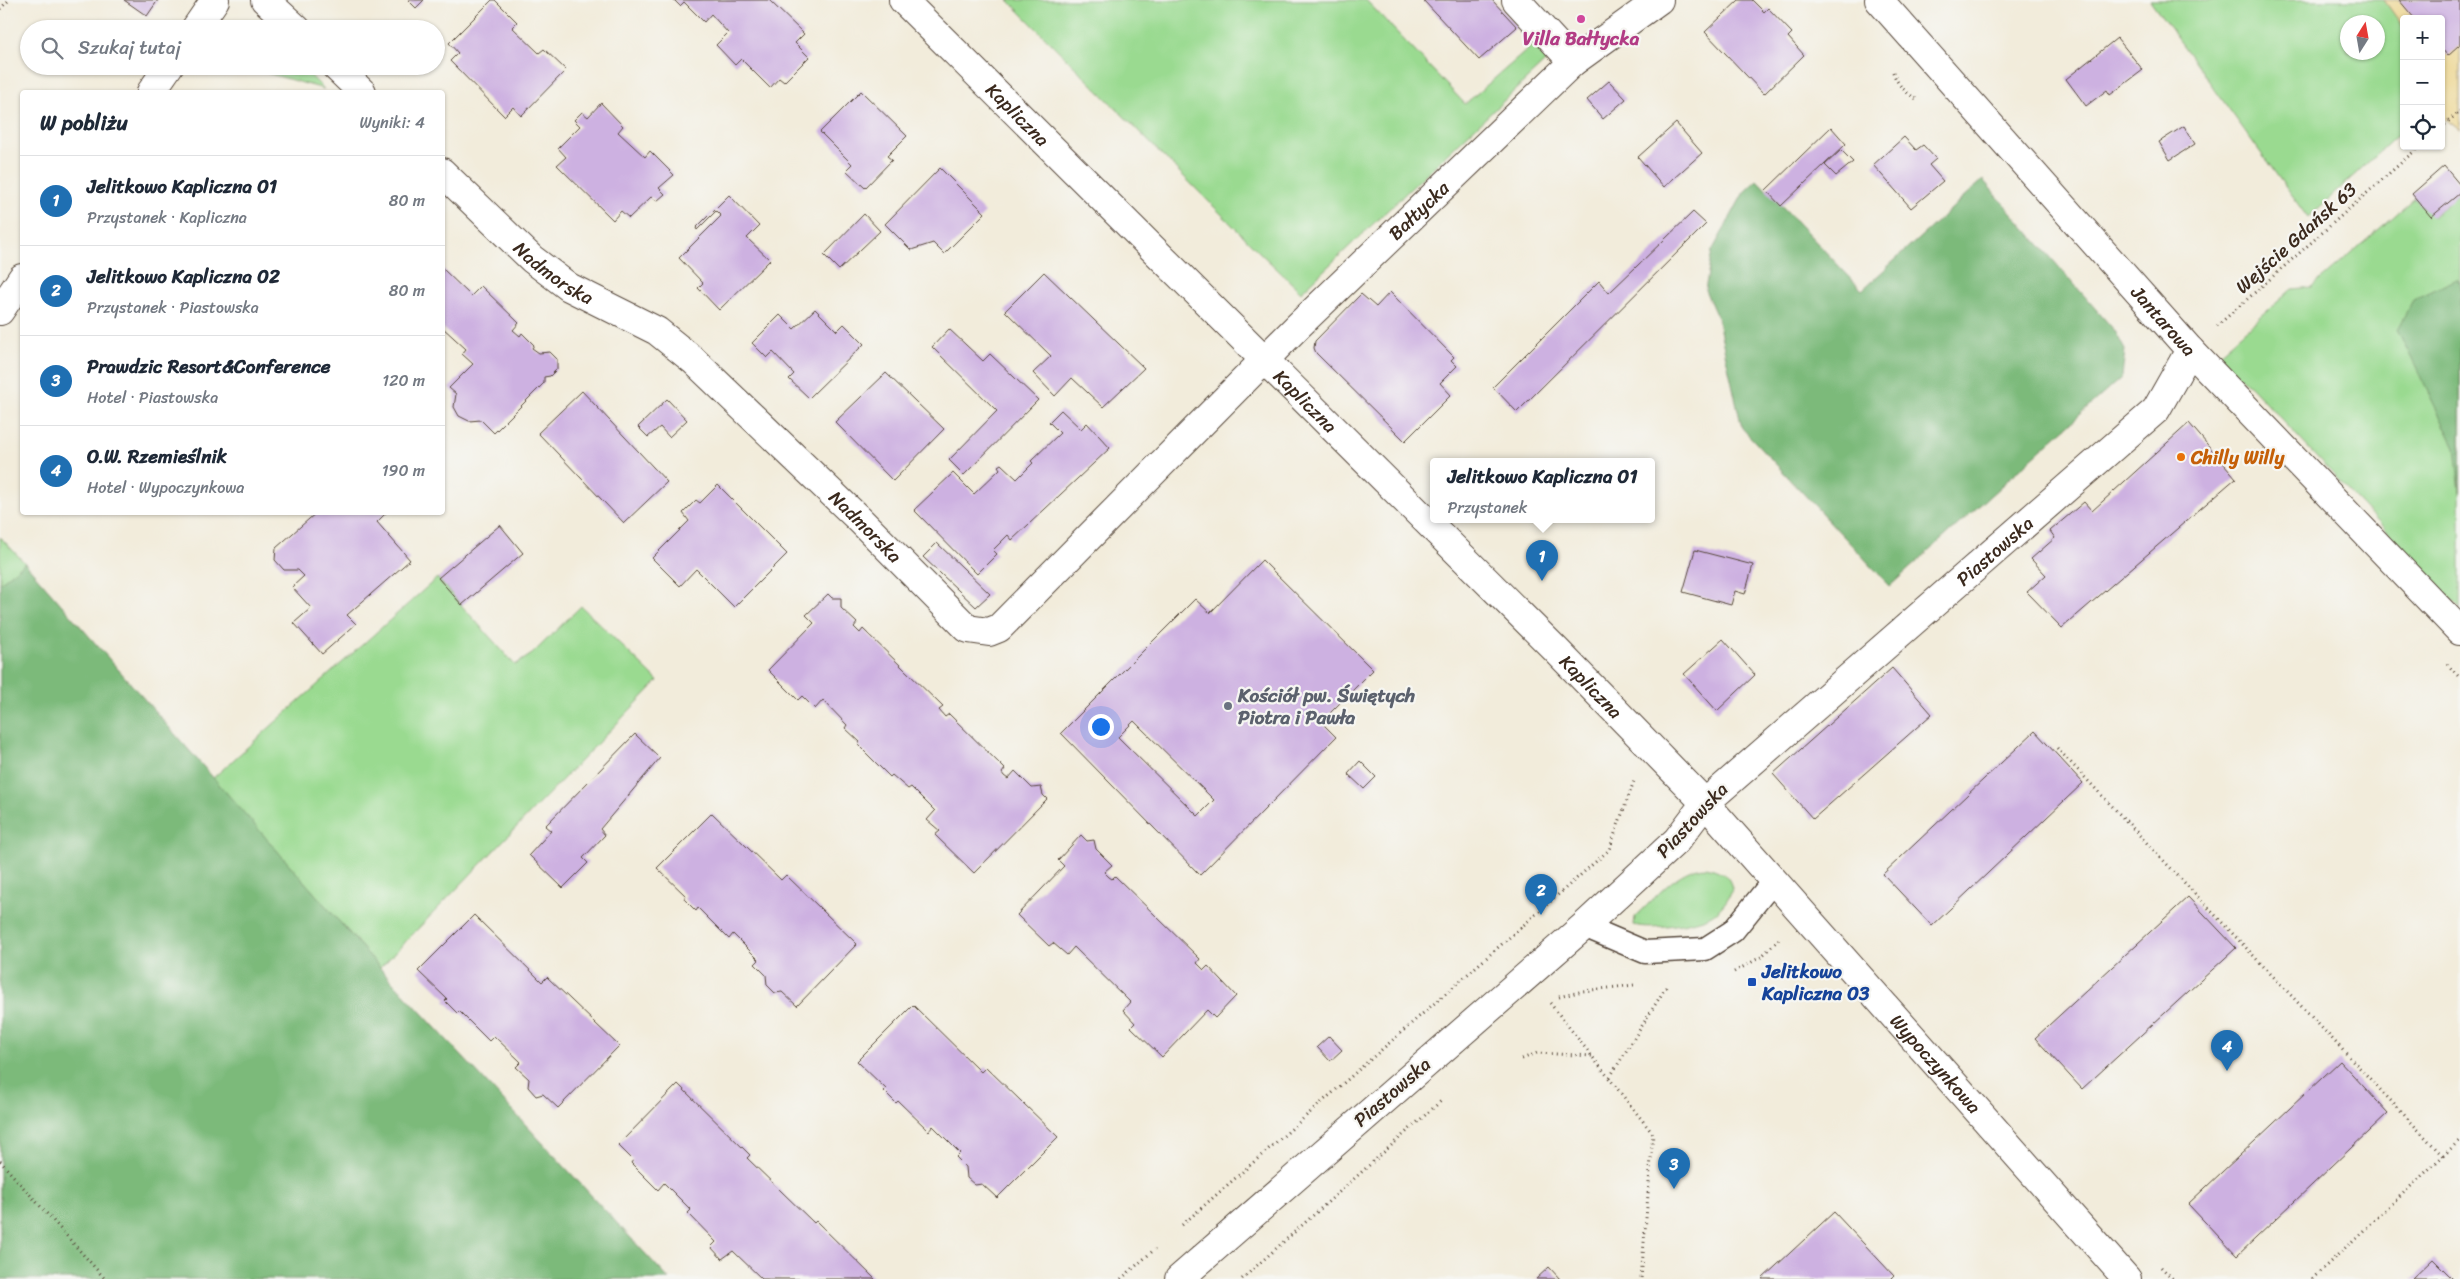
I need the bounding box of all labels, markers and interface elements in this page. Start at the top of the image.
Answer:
marker: Villa Bałtycka [1575,13,1587,25]
north arrow [2340,15,2385,60]
map controls [2400,15,2445,150]
button: + [2400,15,2445,60]
search box [20,20,445,75]
place label: Villa Bałtycka [1523,22,1640,55]
text: Szukaj tutaj [78,31,181,64]
icon: search [38,34,66,62]
button: − [2400,60,2445,105]
street label: Kapliczna [978,74,1058,155]
text: W pobliżu [40,104,128,142]
button: locate [2400,105,2445,150]
text: Wyniki: 4 [359,108,425,137]
text: Jelitkowo Kapliczna 01 [87,170,277,203]
street label: Bałtycka [1380,172,1457,248]
street label: Wejście Gdańsk 63 [2227,174,2365,302]
text: 1 [53,186,59,215]
text: 80 m [389,186,425,215]
text: Przystanek · Kapliczna [87,203,247,232]
street label: Nadmorska [506,233,600,314]
text: Jelitkowo Kapliczna 02 [87,260,280,293]
text: 2 [51,276,61,305]
text: 80 m [389,276,425,305]
street label: Jantarowa [2122,277,2205,364]
text: Przystanek · Piastowska [87,293,259,322]
text: Prawdzic Resort&Conference [87,350,331,383]
street label: Kapliczna [1266,361,1346,441]
text: 3 [52,366,60,395]
text: 120 m [382,366,425,395]
text: Hotel · Piastowska [87,383,218,412]
text: O.W. Rzemieślnik [87,440,227,473]
place label: Chilly Willy [2190,441,2285,474]
marker: Chilly Willy [2175,451,2187,463]
text: 4 [51,456,61,485]
text: 190 m [382,456,425,485]
popup [1430,458,1655,523]
text: Jelitkowo Kapliczna 01 [1447,460,1638,493]
text: Hotel · Wypoczynkowa [87,473,244,502]
street label: Nadmorska [821,482,911,571]
text: Przystanek [1447,493,1527,522]
street label: Piastowska [1948,507,2041,594]
pin: 1 [1526,540,1558,581]
street label: Kapliczna [1552,646,1631,727]
place label: Kościół pw. Świętych Piotra i Pawła [1237,679,1415,734]
marker: Kościół pw. Świętych Piotra i Pawła [1222,700,1234,712]
your location [1088,714,1114,740]
street label: Piastowska [1648,774,1737,866]
pin: 2 [1525,874,1557,915]
place label: Jelitkowo Kapliczna 03 [1761,955,1870,1010]
marker: Jelitkowo Kapliczna 03 [1746,976,1758,988]
street label: Wypoczynkowa [1882,1006,1990,1122]
pin: 4 [2211,1030,2243,1071]
street label: Piastowska [1346,1048,1439,1135]
pin: 3 [1658,1148,1690,1189]

